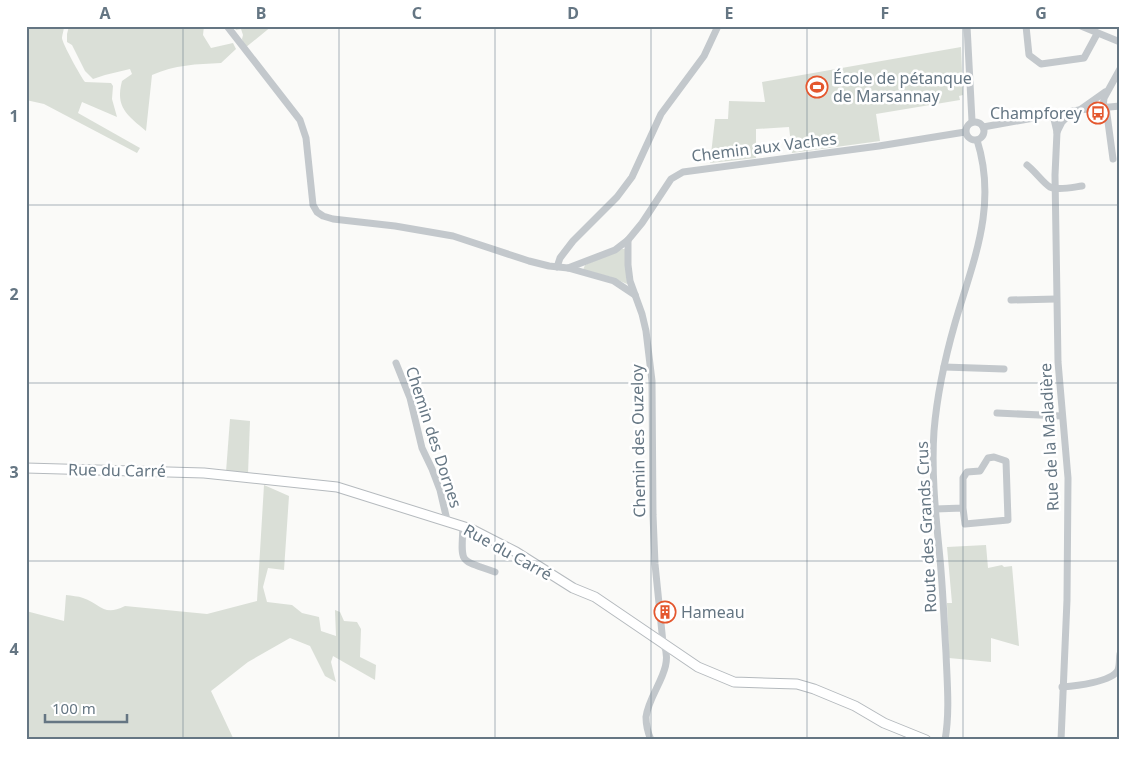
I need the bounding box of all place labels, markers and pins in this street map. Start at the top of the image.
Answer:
place label: École de pétanque de Marsannay [833,67,972,107]
sports icon: École de pétanque de Marsannay [805,75,829,99]
bus stop icon: Champforey [1086,101,1110,125]
place label: Champforey [990,102,1083,124]
building icon: Hameau [653,600,677,624]
place label: Hameau [681,601,745,623]

